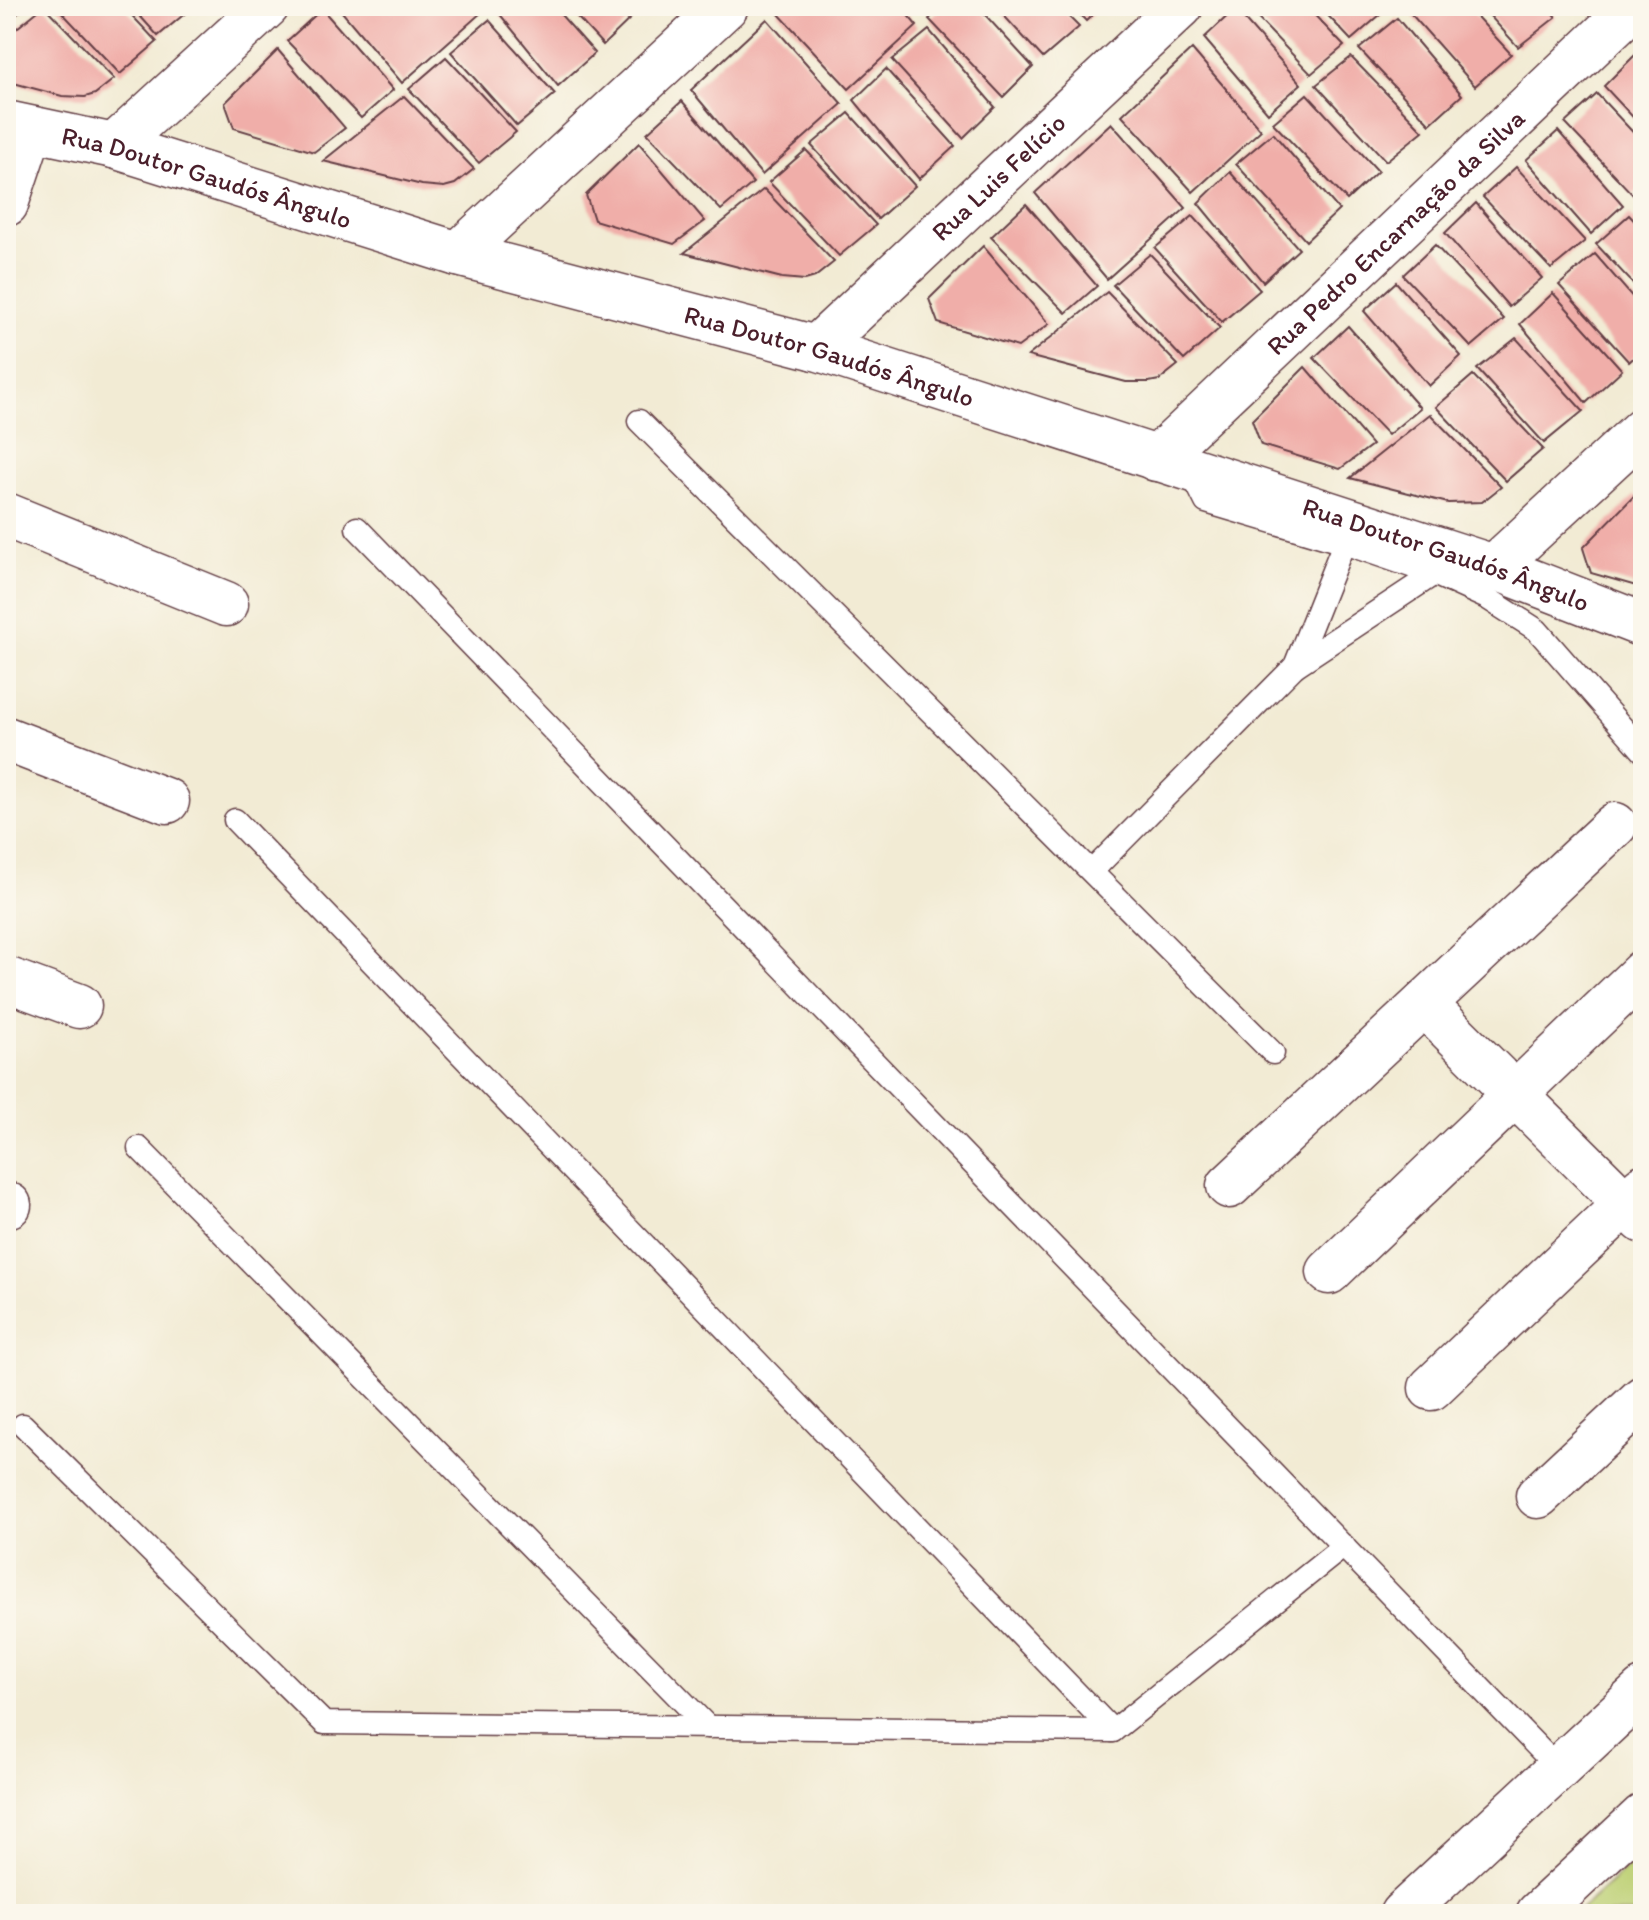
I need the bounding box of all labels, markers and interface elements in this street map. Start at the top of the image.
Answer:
street label: Rua Pedro Encarnação da Silva [1260,102,1532,362]
street label: Rua Luis Felício [925,107,1072,248]
street label: Rua Doutor Gaudós Ângulo [59,119,356,236]
street label: Rua Doutor Gaudós Ângulo [681,298,978,414]
street label: Rua Doutor Gaudós Ângulo [1299,490,1594,619]

